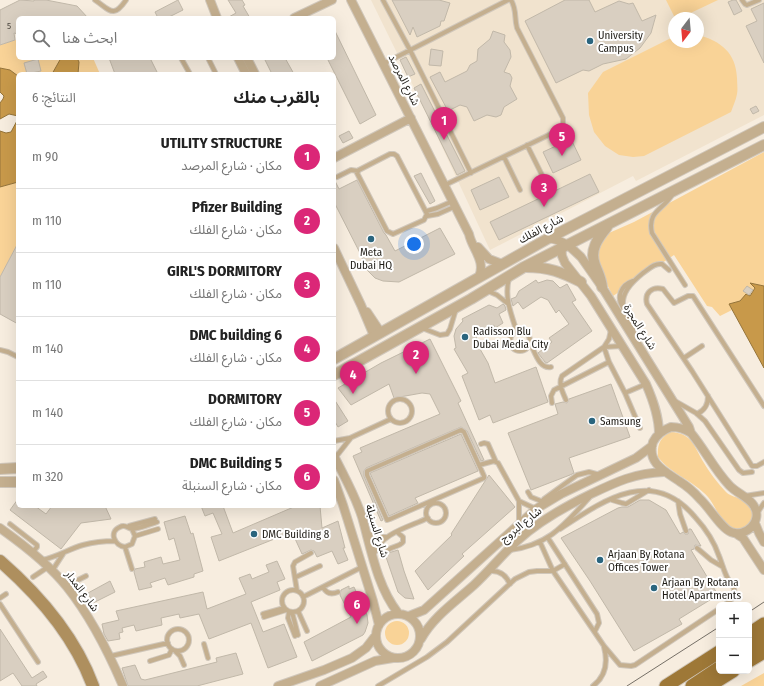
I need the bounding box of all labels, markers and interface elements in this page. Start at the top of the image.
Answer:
north arrow [668,12,704,48]
search box [16,16,336,60]
house number: 5 [7,21,11,31]
icon: search [30,27,52,49]
text: ابحث هنا [62,29,117,47]
place label: University Campus [598,29,643,55]
marker: University Campus [585,36,595,46]
street label: شارع المرصد [385,52,423,109]
text: بالقرب منك [234,87,320,108]
text: النتائج: 6 [32,90,76,105]
pin: 1 [431,107,457,140]
pin: 5 [549,123,575,156]
text: UTILITY STRUCTURE [161,134,282,152]
text: 90 m [32,149,58,164]
text: 1 [304,149,310,164]
text: مكان · شارع المرصد [181,158,282,173]
pin: 3 [531,174,557,207]
text: Pfizer Building [192,198,282,216]
street label: شارع الفلك [517,212,566,247]
text: 110 m [32,213,62,228]
text: 2 [304,213,310,228]
text: مكان · شارع الفلك [190,222,282,237]
marker: Meta Dubai HQ [366,234,376,244]
your location [404,234,424,254]
place label: Meta Dubai HQ [350,246,392,272]
text: GIRL'S DORMITORY [167,262,282,280]
text: 110 m [32,277,62,292]
text: 3 [304,277,310,292]
text: مكان · شارع الفلك [190,286,282,301]
street label: شارع المجرة [620,302,659,353]
place label: Radisson Blu Dubai Media City [473,325,548,351]
text: DMC building 6 [189,326,282,344]
marker: Radisson Blu Dubai Media City [460,332,470,342]
text: 140 m [32,341,63,356]
text: 4 [304,341,310,356]
pin: 2 [403,341,429,374]
text: مكان · شارع الفلك [190,350,282,365]
pin: 4 [340,361,366,394]
text: DORMITORY [208,390,282,408]
text: 140 m [32,405,63,420]
text: 5 [304,405,310,420]
text: مكان · شارع الفلك [190,414,282,429]
place label: Samsung [600,415,642,428]
marker: Samsung [587,416,597,426]
text: DMC Building 5 [190,454,282,472]
text: 320 m [32,469,63,484]
text: 6 [304,469,310,484]
text: مكان · شارع السنبلة [182,478,282,493]
street label: شارع السنبلة [362,503,391,560]
street label: شارع البروج [498,504,545,546]
place label: DMC Building 8 [262,528,330,541]
marker: DMC Building 8 [249,529,259,539]
place label: Arjaan By Rotana Offices Tower [608,548,685,574]
marker: Arjaan By Rotana Offices Tower [595,555,605,565]
street label: شارع المدار [61,567,102,615]
place label: Arjaan By Rotana Hotel Apartments [662,576,741,602]
marker: Arjaan By Rotana Hotel Apartments [649,583,659,593]
pin: 6 [344,591,370,624]
map controls [716,602,752,674]
button: + [716,602,752,638]
button: − [716,638,752,674]

